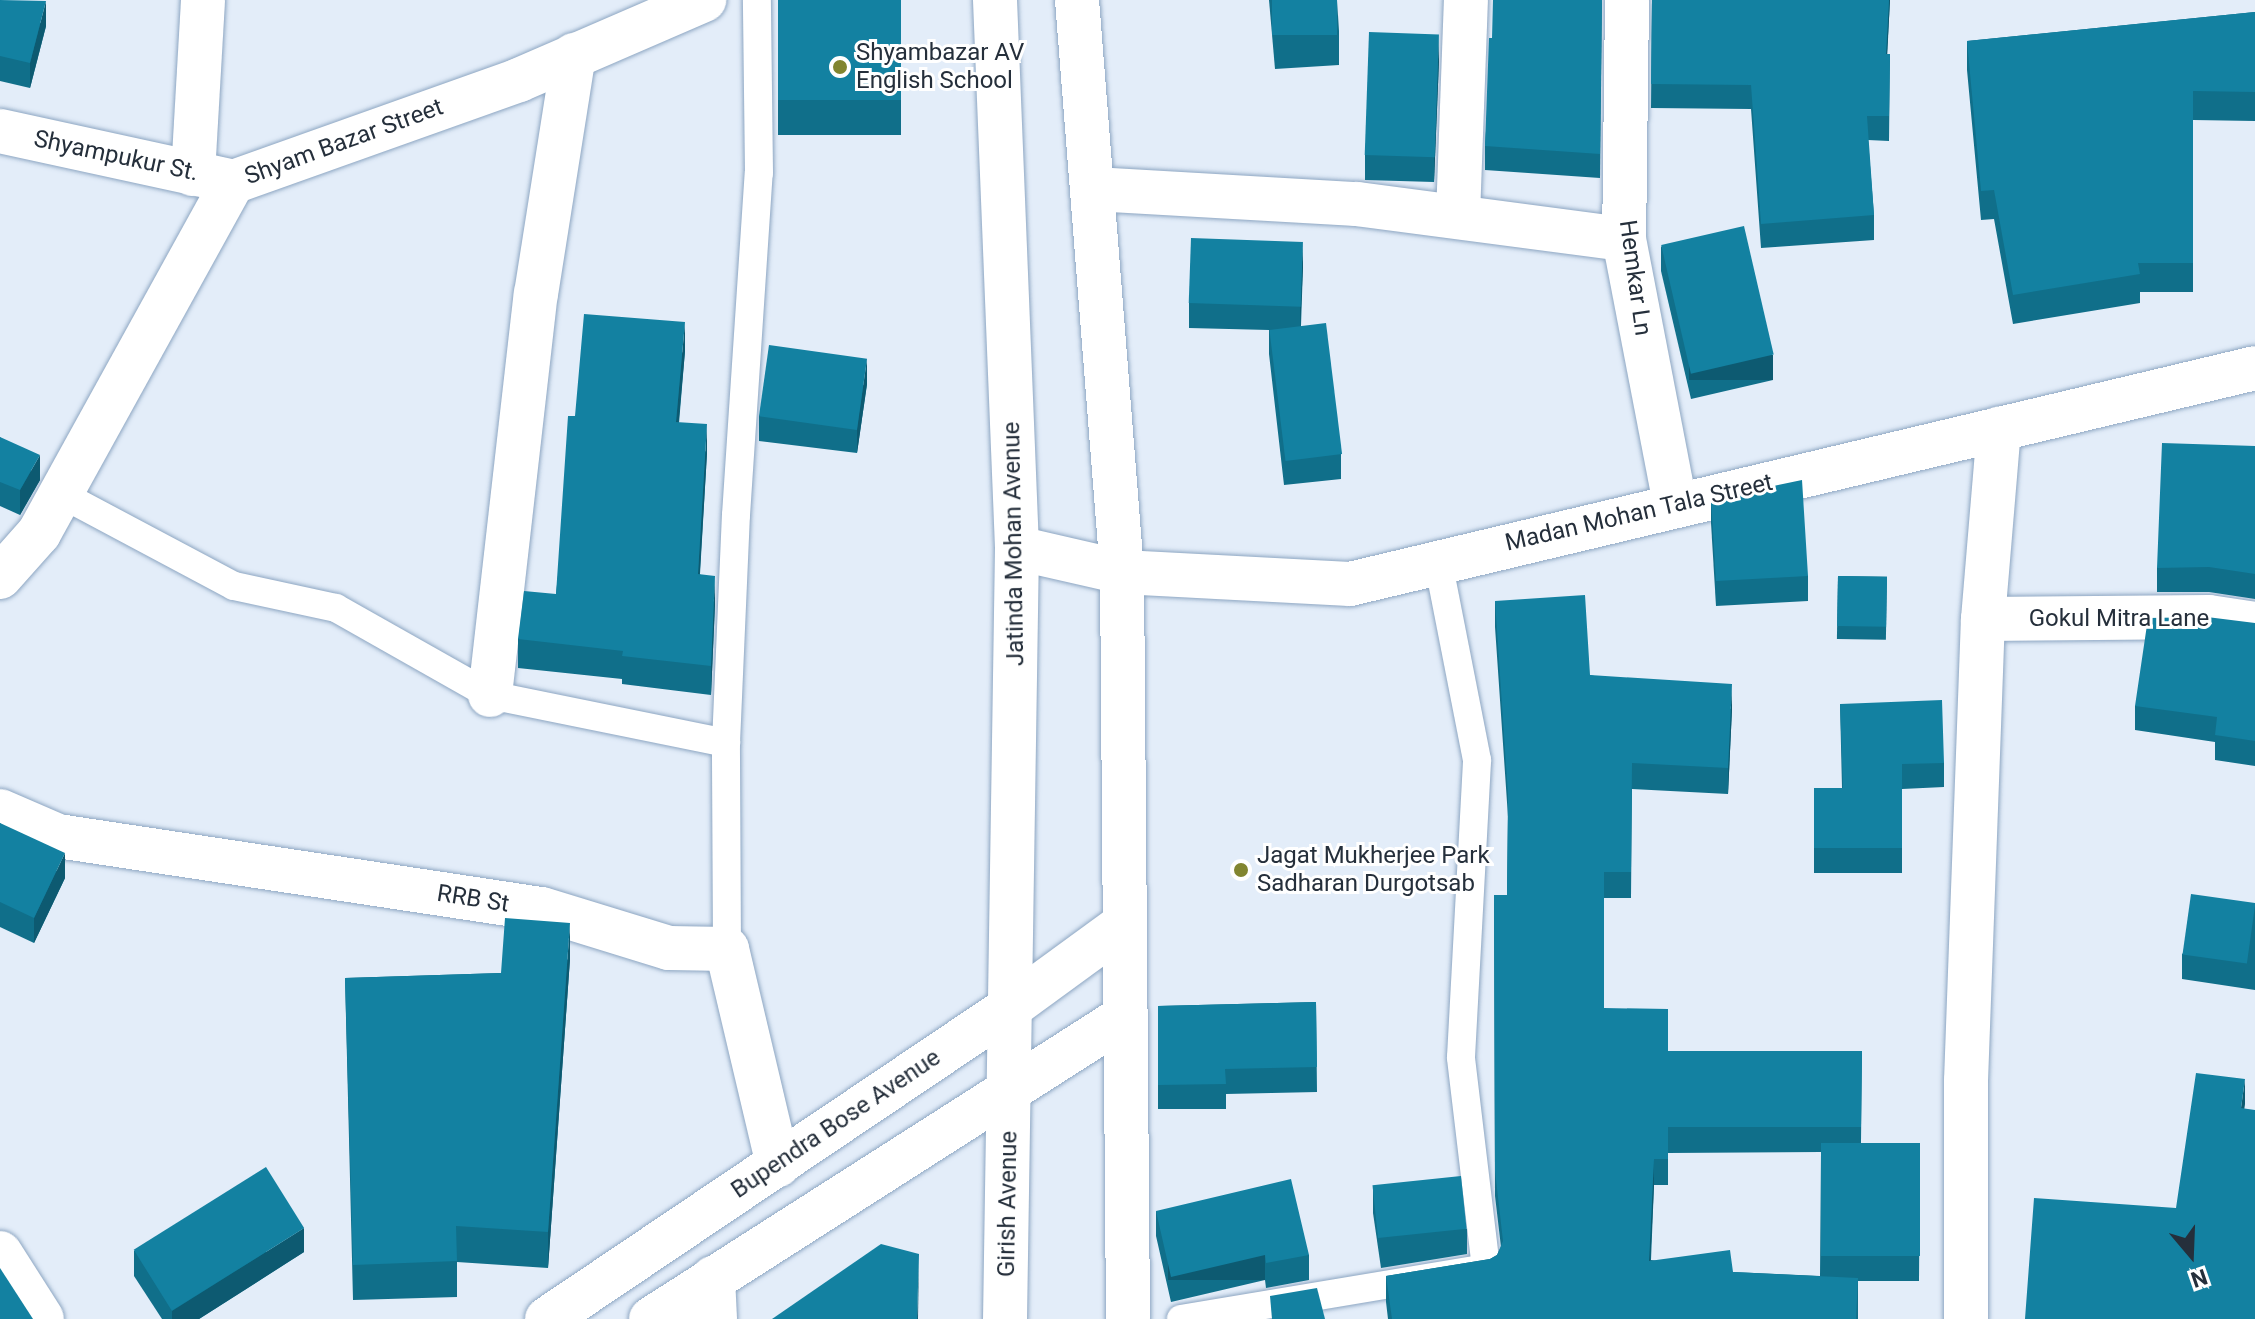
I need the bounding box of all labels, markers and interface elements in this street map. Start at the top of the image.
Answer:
place label: Shyambazar AV English School [856,39,1024,95]
marker: Shyambazar AV English School [831,58,849,76]
street label: Shyam Bazar Street [241,93,447,191]
street label: Shyampukur St. [31,125,201,187]
street label: Hemkar Ln [1613,218,1657,338]
street label: Jatinda Mohan Avenue [997,422,1031,666]
street label: Madan Mohan Tala Street [1502,468,1776,558]
street label: Gokul Mitra Lane [2029,605,2209,633]
place label: Jagat Mukherjee Park Sadharan Durgotsab [1257,842,1490,898]
marker: Jagat Mukherjee Park Sadharan Durgotsab [1232,861,1250,879]
street label: RRB St [435,879,511,919]
street label: Bupendra Bose Avenue [726,1043,946,1205]
street label: Girish Avenue [992,1131,1024,1277]
north arrow [2151,1215,2231,1295]
text: N [2188,1264,2210,1293]

